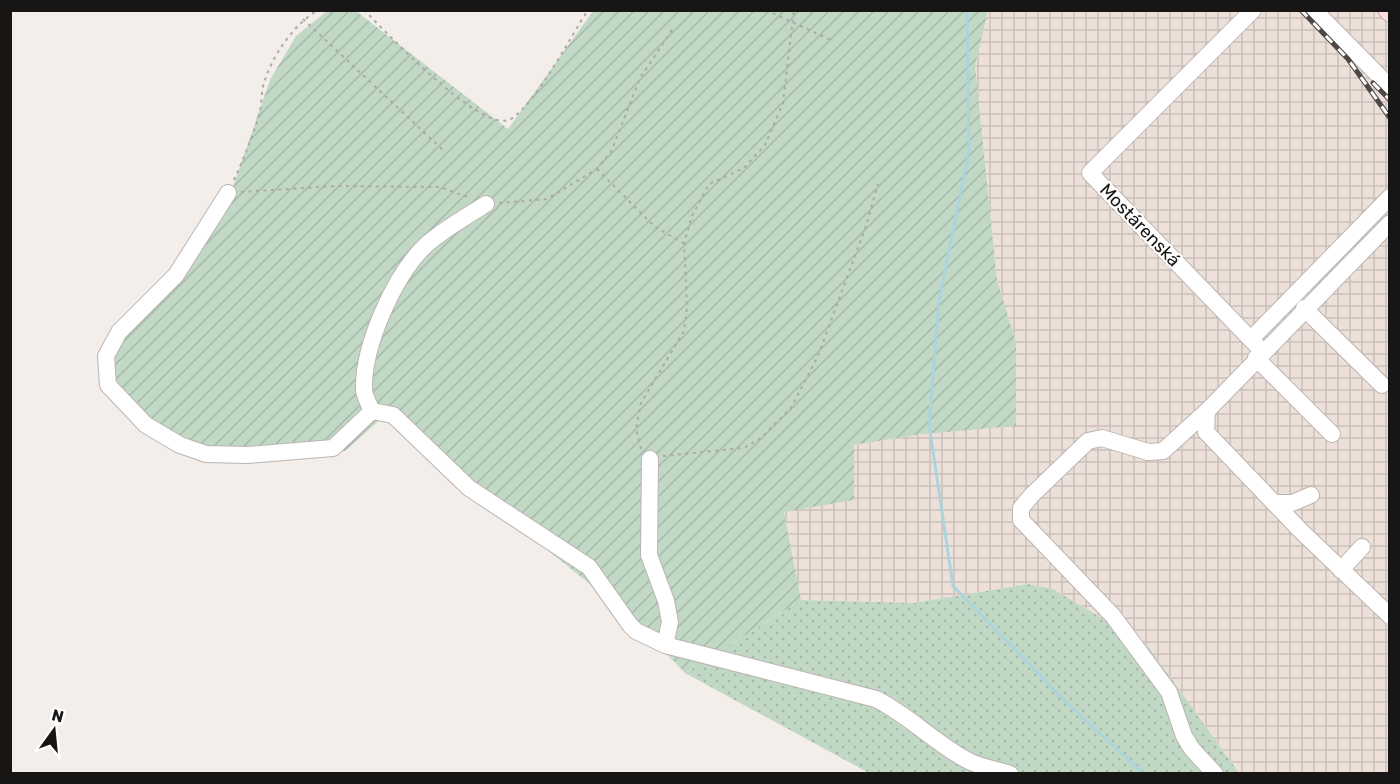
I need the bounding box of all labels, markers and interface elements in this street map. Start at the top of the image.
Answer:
street label: Mostárenská [1095,179,1185,271]
north arrow [24,700,84,760]
text: N [50,705,66,727]

